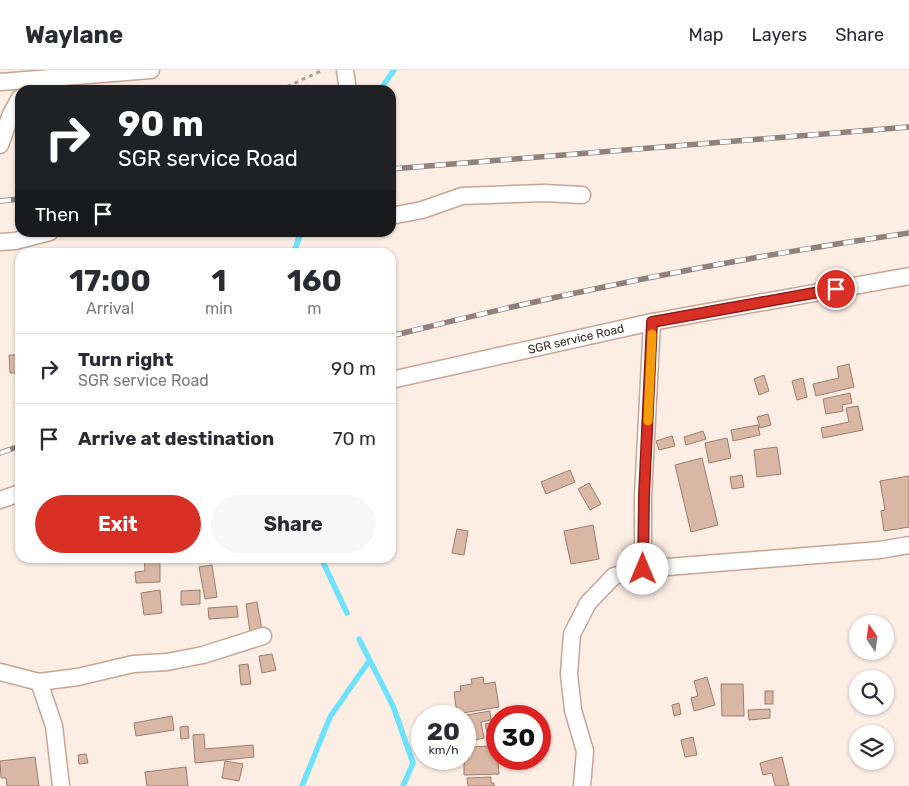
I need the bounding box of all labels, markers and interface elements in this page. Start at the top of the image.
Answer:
text: Waylane [25,21,123,49]
text: Map [689,24,724,46]
text: Layers [752,24,807,46]
text: Share [835,24,884,46]
text: 90 m [118,103,204,145]
icon: right [35,105,100,170]
text: SGR service Road [118,145,298,172]
icon: arrive [89,200,117,228]
text: Then [35,203,79,226]
text: 17:00 [69,263,151,299]
text: 1 [211,263,226,299]
text: 160 [287,263,342,299]
pin [815,268,857,310]
icon: arrive [822,275,850,303]
text: Arrival [86,299,134,318]
text: min [205,299,233,318]
text: m [307,299,322,318]
street label: SGR service Road [527,321,625,357]
text: Turn right [78,348,173,371]
icon: right [35,355,63,383]
text: 90 m [331,357,376,380]
text: SGR service Road [78,371,209,390]
icon: arrive [35,425,63,453]
text: Arrive at destination [78,427,274,450]
text: 70 m [333,427,376,450]
button: Exit [35,495,201,553]
button: Share [211,495,376,553]
position arrow [616,542,668,594]
north arrow [849,615,894,660]
map controls [849,615,894,770]
button: search [849,670,894,715]
speed limit sign: 30 [486,705,551,770]
text: 20 [427,717,460,746]
button: layers [849,725,894,770]
text: km/h [429,743,458,757]

